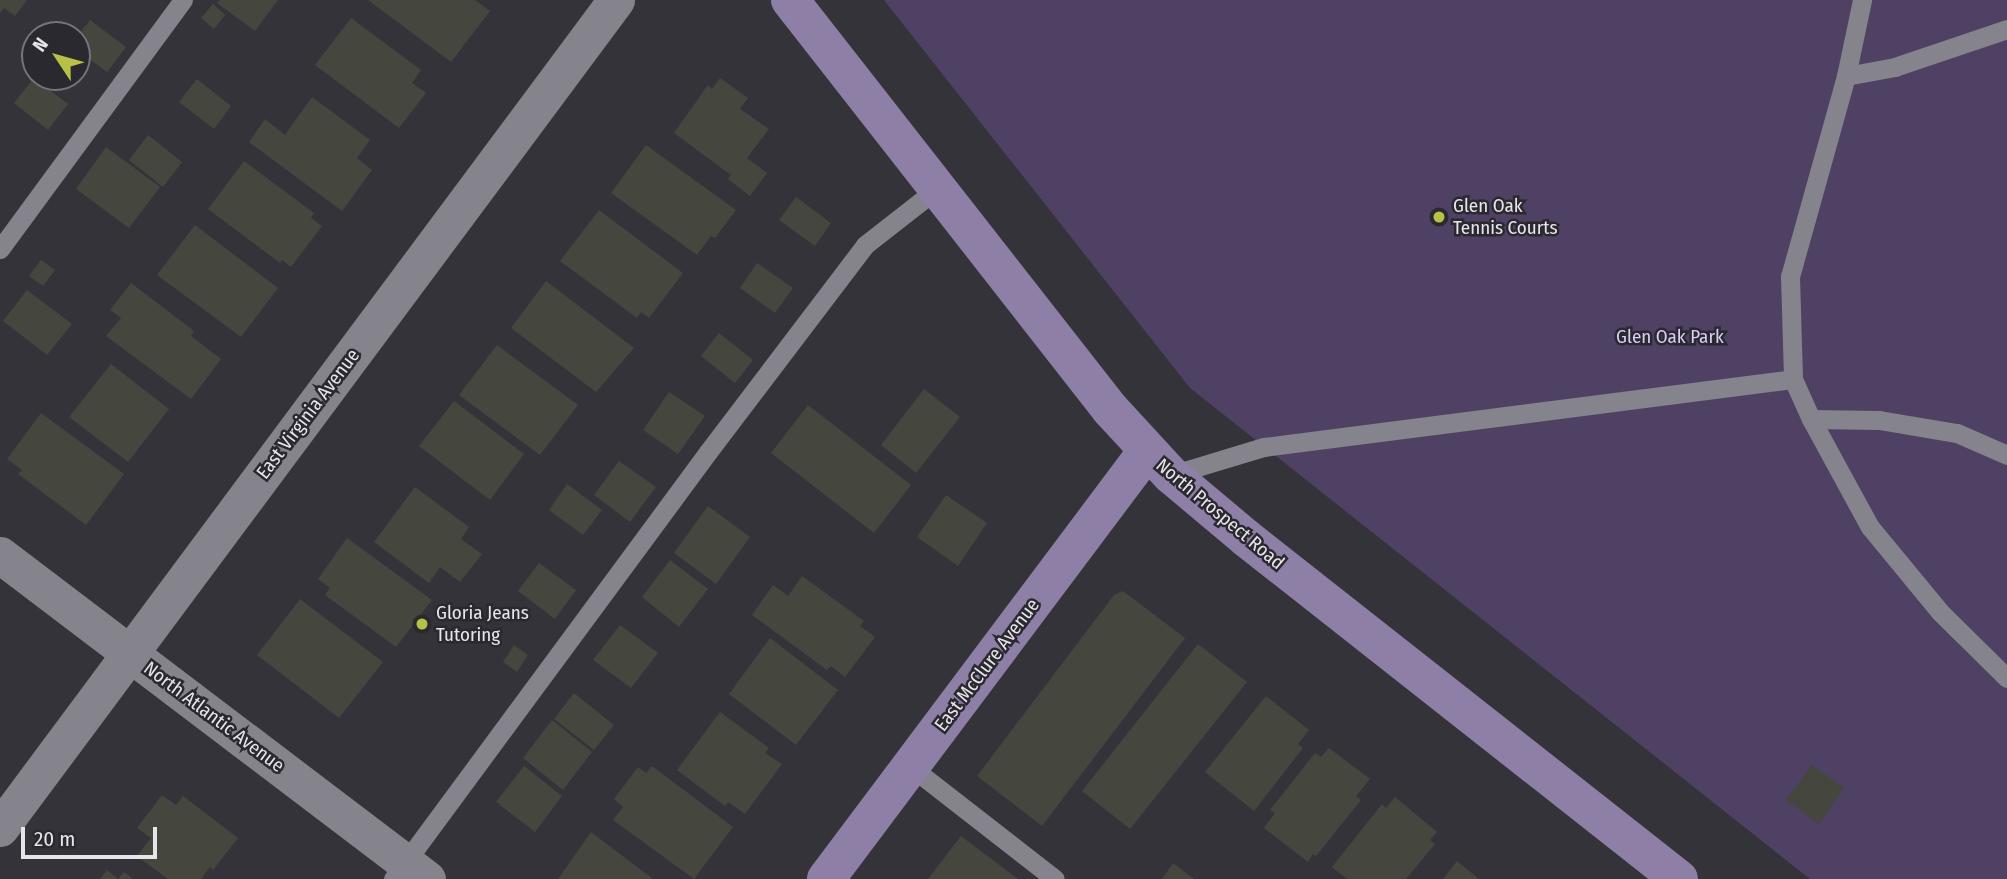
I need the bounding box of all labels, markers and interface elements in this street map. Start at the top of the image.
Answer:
north arrow [21,21,91,91]
text: N [28,33,53,56]
place label: Glen Oak Tennis Courts [1453,195,1558,239]
marker: Glen Oak Tennis Courts [1431,209,1447,225]
park label: Glen Oak Park [1616,326,1724,348]
street label: East Virginia Avenue [252,345,364,483]
street label: North Prospect Road [1151,454,1289,574]
street label: East McClure Avenue [930,594,1044,736]
place label: Gloria Jeans Tutoring [436,602,529,646]
marker: Gloria Jeans Tutoring [414,616,430,632]
street label: North Atlantic Avenue [139,657,289,777]
scale bar [24,812,161,856]
text: 20 m [34,826,75,852]

